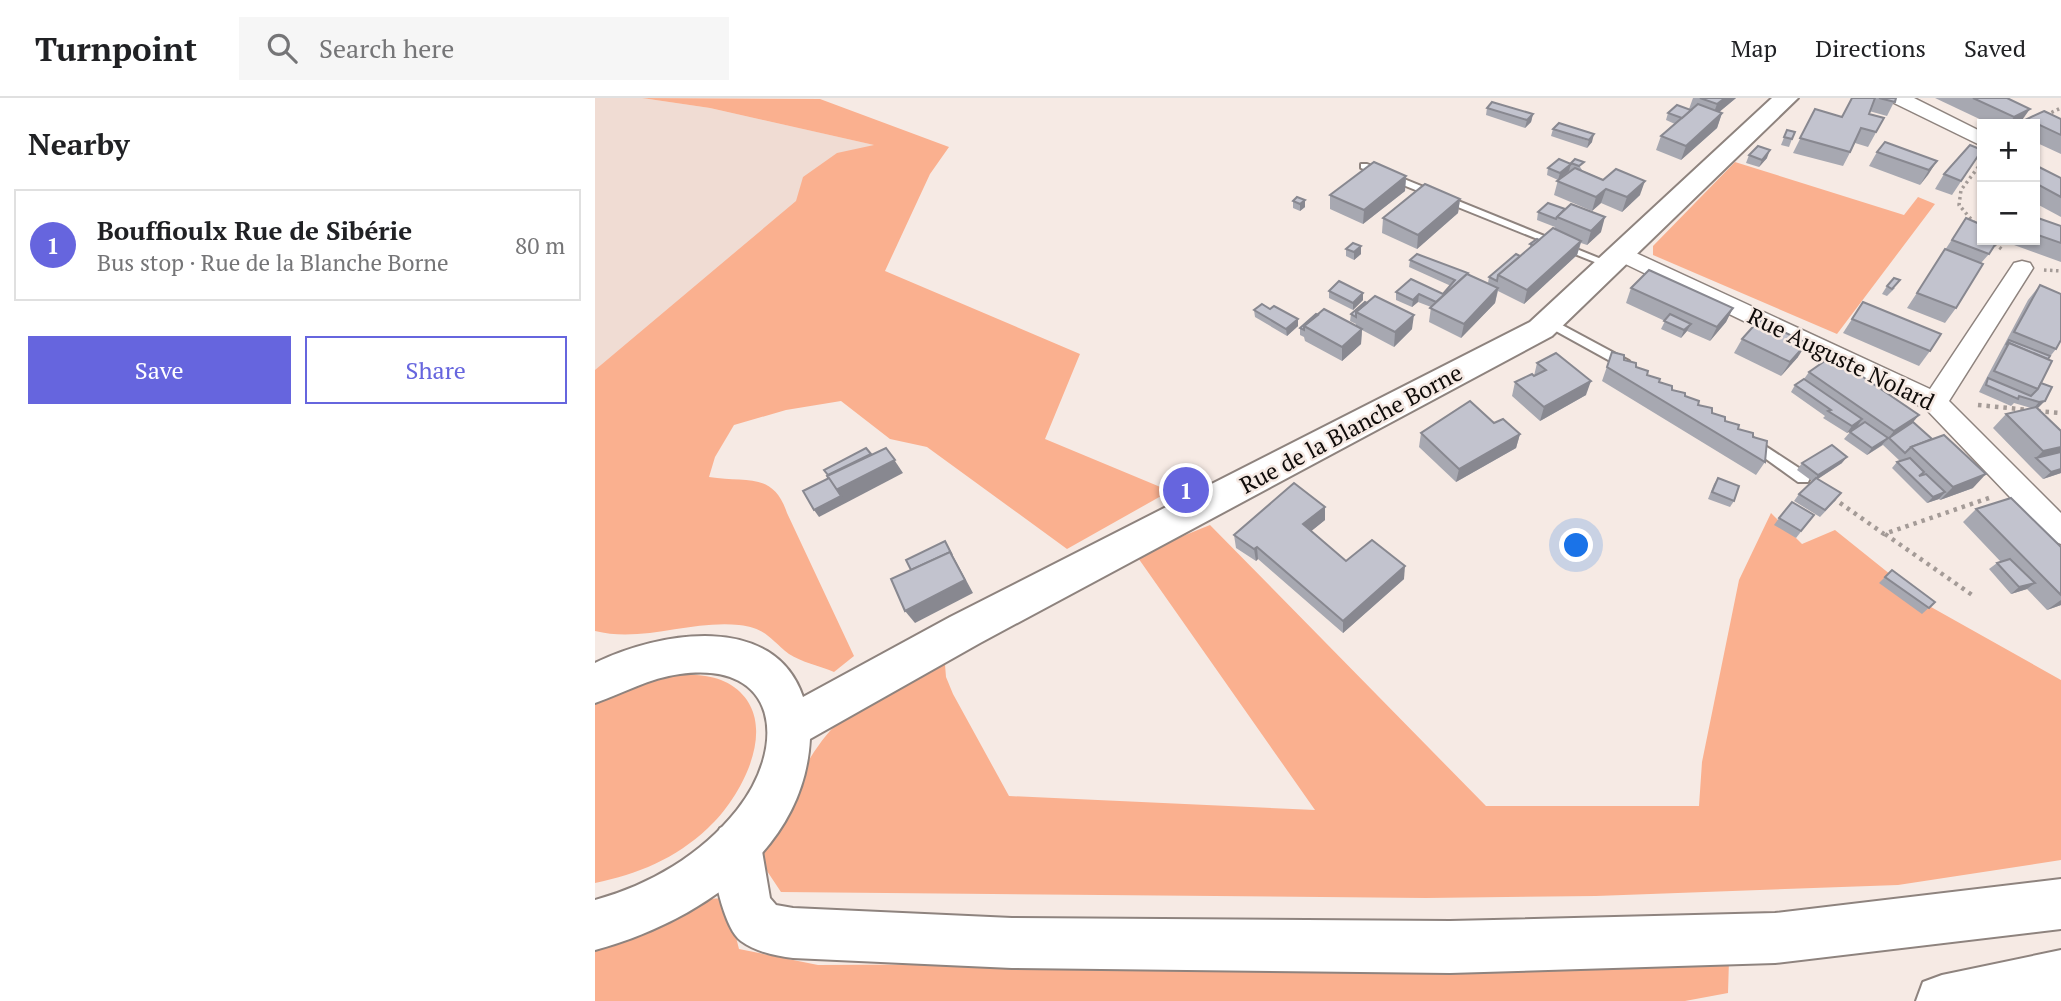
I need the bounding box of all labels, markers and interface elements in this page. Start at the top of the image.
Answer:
search box [239,17,729,80]
text: Turnpoint [35,27,197,70]
icon: search [263,29,301,67]
text: Search here [319,31,454,65]
text: Map [1731,32,1777,64]
text: Directions [1815,32,1926,64]
text: Saved [1964,32,2026,64]
map controls [1977,119,2040,245]
button: + [1977,119,2040,182]
text: Nearby [28,124,130,164]
button: − [1977,182,2040,245]
text: Bouffioulx Rue de Sibérie [97,213,412,247]
text: 1 [47,230,60,261]
text: 80 m [515,230,565,261]
text: Bus stop · Rue de la Blanche Borne [97,247,449,278]
street label: Rue Auguste Nolard [1743,300,1940,417]
button: Save [28,336,291,404]
button: Share [305,336,567,404]
street label: Rue de la Blanche Borne [1234,357,1467,500]
pin: 1 [1163,464,1209,516]
your location [1559,528,1593,562]

